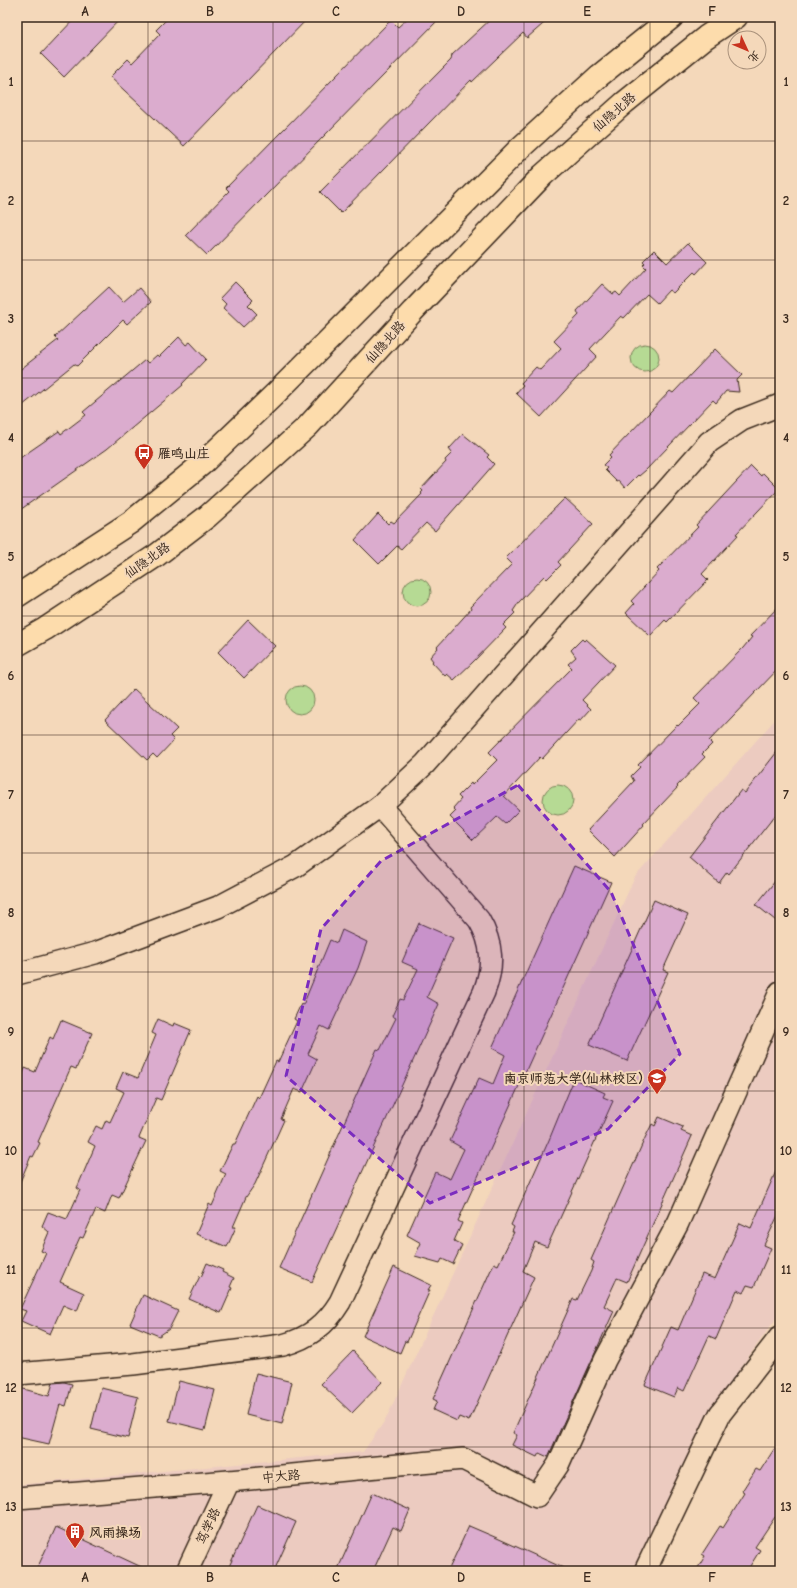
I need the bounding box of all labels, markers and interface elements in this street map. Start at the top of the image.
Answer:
text: A [81,4,89,19]
text: B [206,4,214,19]
text: C [332,4,340,19]
text: D [457,4,465,19]
text: E [583,4,591,19]
text: F [708,4,716,19]
north arrow [727,30,767,70]
text: 北 [745,48,762,65]
text: 1 [8,74,14,89]
text: 1 [783,74,789,89]
street label: 仙隐北路 [589,89,639,135]
text: 2 [8,193,14,208]
text: 2 [783,193,789,208]
text: 3 [8,311,14,326]
text: 3 [783,311,789,326]
street label: 仙隐北路 [362,318,408,366]
text: 4 [8,430,14,445]
text: 4 [783,430,789,445]
bus stop icon: 雁鸣山庄 [133,442,155,470]
place label: 雁鸣山庄 [158,446,210,461]
street label: 仙隐北路 [121,539,173,581]
text: 5 [8,549,15,564]
text: 5 [783,549,790,564]
text: 6 [8,668,15,683]
text: 6 [783,668,790,683]
text: 7 [8,787,14,802]
text: 7 [783,787,789,802]
text: 8 [8,905,14,920]
text: 8 [783,905,789,920]
text: 9 [8,1024,15,1039]
text: 9 [783,1024,790,1039]
school or university icon: 南京师范大学(仙林校区) [646,1067,668,1095]
place label: 南京师范大学(仙林校区) [504,1071,643,1086]
text: 10 [5,1143,17,1158]
text: 10 [780,1143,792,1158]
text: 11 [6,1262,16,1277]
text: 11 [781,1262,791,1277]
text: 12 [5,1380,17,1395]
text: 12 [780,1380,792,1395]
street label: 中大路 [261,1467,301,1485]
text: 13 [5,1499,17,1514]
text: 13 [780,1499,792,1514]
street label: 笃学路 [193,1505,223,1547]
building icon: 风雨操场 [64,1521,86,1549]
place label: 风雨操场 [89,1525,141,1540]
text: A [81,1570,89,1585]
text: B [206,1570,214,1585]
text: C [332,1570,340,1585]
text: D [457,1570,465,1585]
text: E [583,1570,591,1585]
text: F [708,1570,716,1585]

